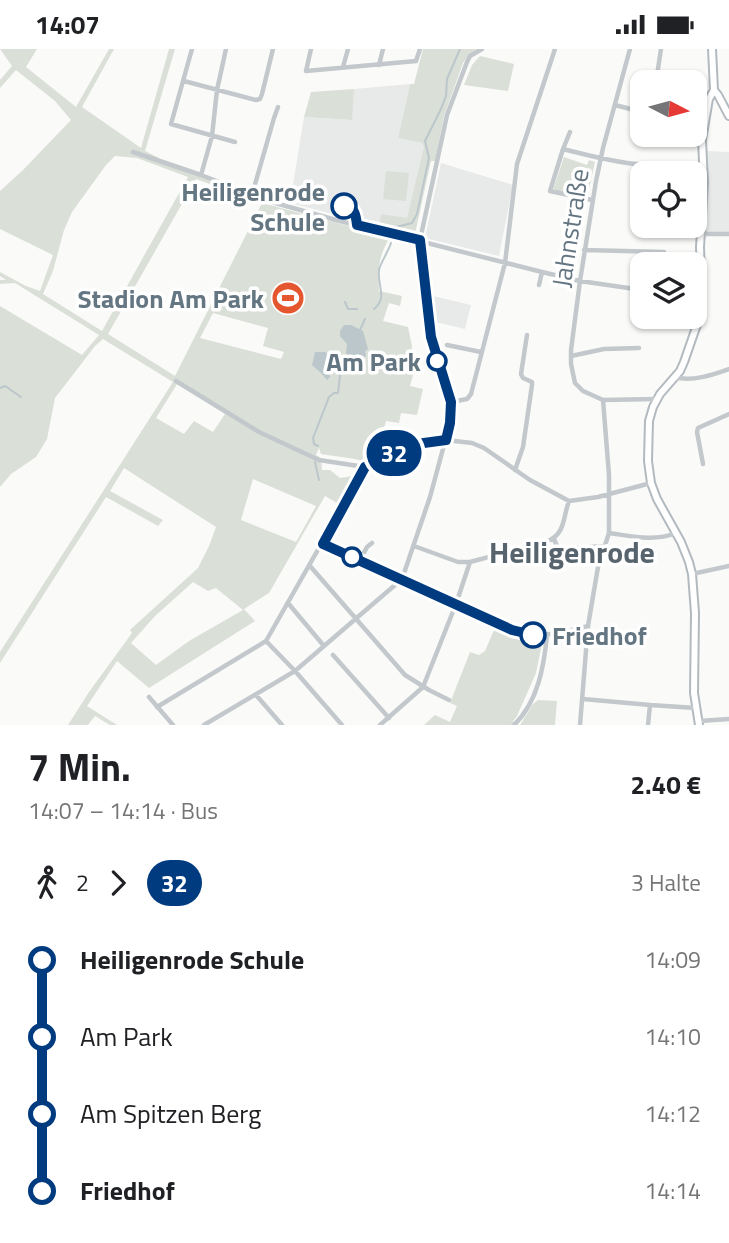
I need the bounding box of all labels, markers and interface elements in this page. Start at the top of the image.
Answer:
text: 14:07 [35,5,100,44]
north arrow [630,70,707,147]
map controls [630,70,707,329]
button: locate [630,161,707,238]
street label: Jahnstraße [541,166,599,290]
place label: Heiligenrode Schule [181,172,325,241]
marker: Heiligenrode Schule [331,193,357,219]
button: layers [630,252,707,329]
place label: Stadion Am Park [78,279,265,318]
sports icon: Stadion Am Park [269,279,307,317]
place label: Am Park [326,342,422,381]
marker: Am Park [427,351,447,371]
line badge: 32 [362,430,426,476]
text: 32 [381,435,407,471]
district label: Heiligenrode [489,529,655,575]
unlabelled marker [342,547,362,567]
place label: Friedhof [552,616,647,655]
marker: Friedhof [520,622,546,648]
text: 7 Min. [28,738,131,796]
text: 2.40 € [630,765,701,804]
text: 14:07 – 14:14 · Bus [28,793,218,828]
icon: walk [28,864,66,902]
icon: forward [99,864,137,902]
text: 2 [76,865,89,900]
text: 32 [161,865,188,901]
text: 3 Halte [631,865,701,900]
text: Heiligenrode Schule [80,940,304,979]
text: 14:09 [644,942,701,977]
text: Am Park [80,1017,173,1056]
text: 14:10 [644,1019,701,1054]
text: Am Spitzen Berg [80,1094,261,1133]
text: 14:12 [644,1096,701,1131]
text: Friedhof [80,1171,175,1210]
text: 14:14 [644,1173,701,1208]

